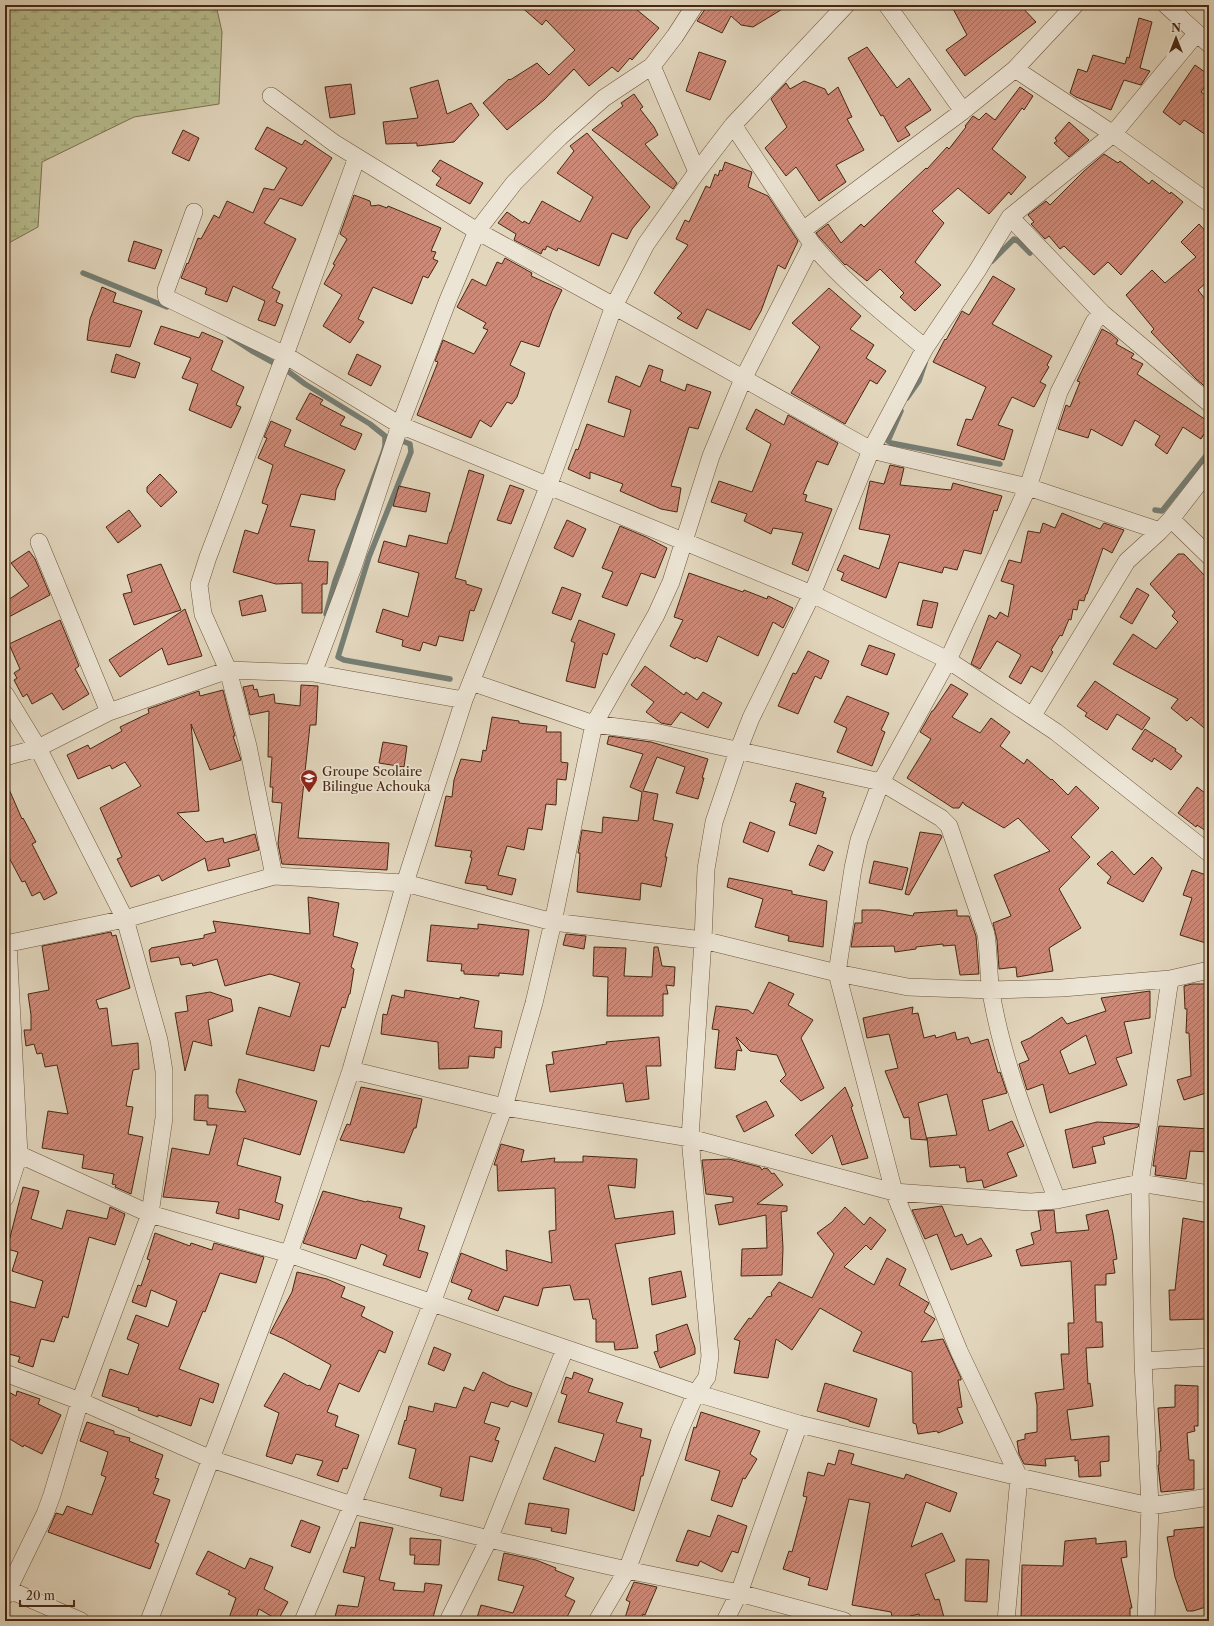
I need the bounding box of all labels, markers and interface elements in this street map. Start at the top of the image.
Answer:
north arrow [1156,18,1196,58]
text: N [1171,21,1181,35]
place label: Groupe Scolaire Bilingue Achouka [322,763,431,794]
school or university icon: Groupe Scolaire Bilingue Achouka [299,768,319,793]
scale bar [20,1582,74,1608]
text: 20 m [26,1588,55,1603]

